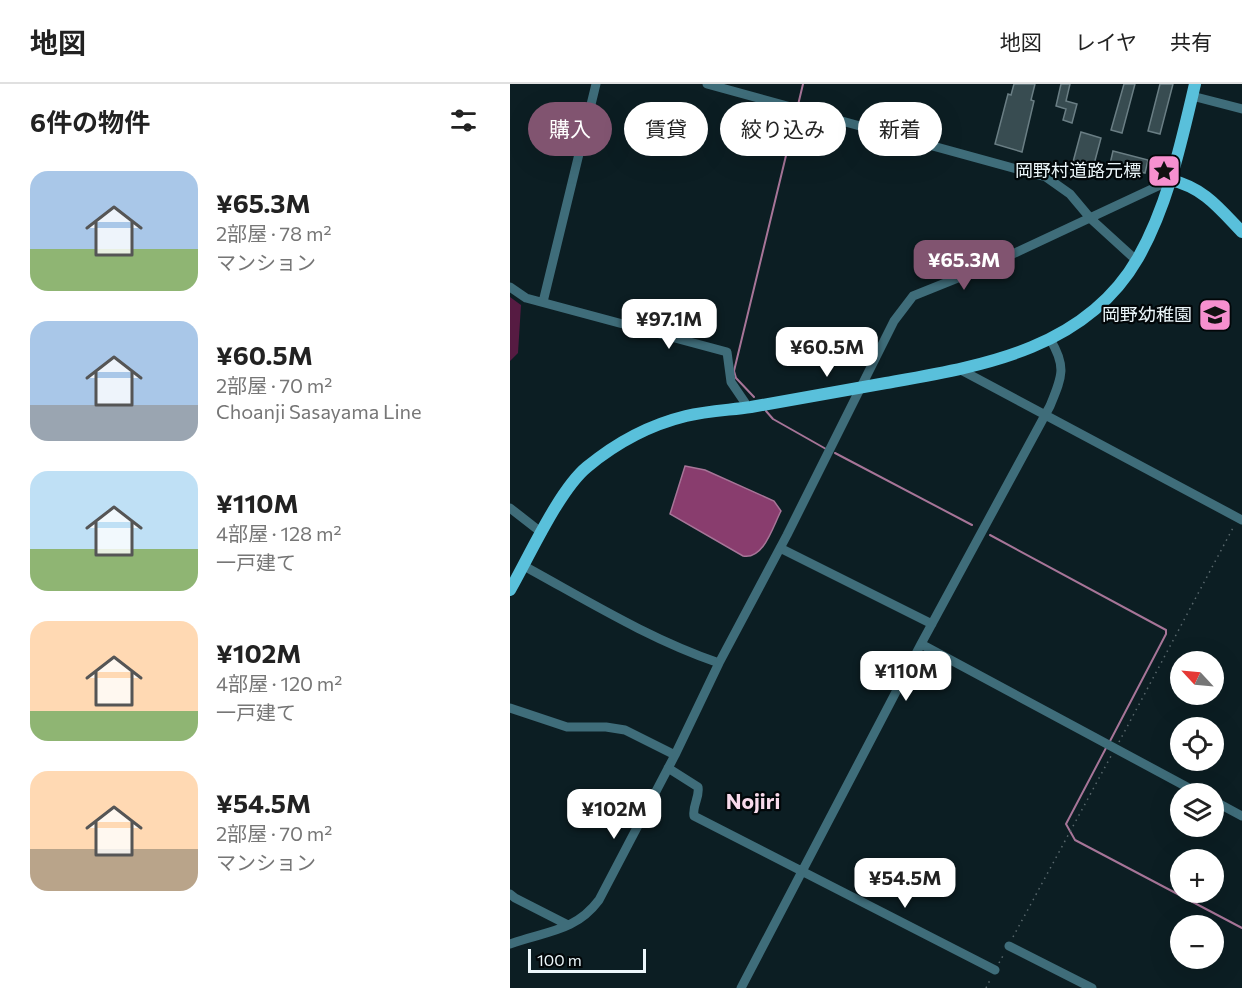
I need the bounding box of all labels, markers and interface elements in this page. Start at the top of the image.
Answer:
text: 地図 [30,25,86,59]
text: 地図 [1000,29,1042,54]
text: レイヤ [1075,29,1137,54]
text: 共有 [1170,29,1212,54]
chip: 購入 [528,102,612,156]
chip: 賃貸 [624,102,708,156]
chip: 絞り込み [720,102,846,156]
chip: 新着 [858,102,942,156]
icon: filters [447,104,480,137]
text: 6件の物件 [30,106,150,137]
place icon: 岡野村道路元標 [1146,153,1182,189]
place label: 岡野村道路元標 [1015,159,1141,181]
text: ¥65.3M [216,187,311,218]
icon: home [78,195,150,267]
text: 2部屋 · 78 m² [216,221,331,245]
pin: ¥65.3M [915,240,1013,291]
text: ¥65.3M [928,247,1000,271]
text: マンション [216,250,316,274]
school or university icon: 岡野幼稚園 [1197,297,1233,333]
pin: ¥97.1M [620,299,718,350]
place label: 岡野幼稚園 [1102,303,1192,325]
text: ¥97.1M [636,306,702,330]
pin: ¥60.5M [778,327,876,378]
text: ¥60.5M [790,334,864,358]
text: ¥60.5M [216,339,313,370]
icon: home [78,345,150,417]
text: 2部屋 · 70 m² [216,373,332,397]
text: Choanji Sasayama Line [216,399,422,423]
text: ¥110M [216,487,299,518]
icon: home [78,495,150,567]
text: 4部屋 · 128 m² [216,521,341,545]
text: 一戸建て [216,550,296,574]
text: ¥102M [216,637,301,668]
icon: home [78,645,150,717]
pin: ¥110M [864,651,948,702]
north arrow [1170,651,1224,705]
map controls [1170,651,1224,969]
text: ¥110M [874,658,938,682]
text: 4部屋 · 120 m² [216,671,342,695]
text: 一戸建て [216,700,296,724]
button: locate [1170,717,1224,771]
button: layers [1170,783,1224,837]
text: ¥54.5M [216,787,311,818]
district label: Nojiri [726,788,780,813]
pin: ¥102M [572,789,656,840]
icon: home [78,795,150,867]
text: ¥102M [581,796,647,820]
text: 2部屋 · 70 m² [216,821,332,845]
button: + [1170,849,1224,903]
text: マンション [216,850,316,874]
pin: ¥54.5M [856,858,954,909]
text: ¥54.5M [868,865,942,889]
button: − [1170,915,1224,969]
scale bar [528,946,646,974]
text: 100 m [537,950,582,969]

